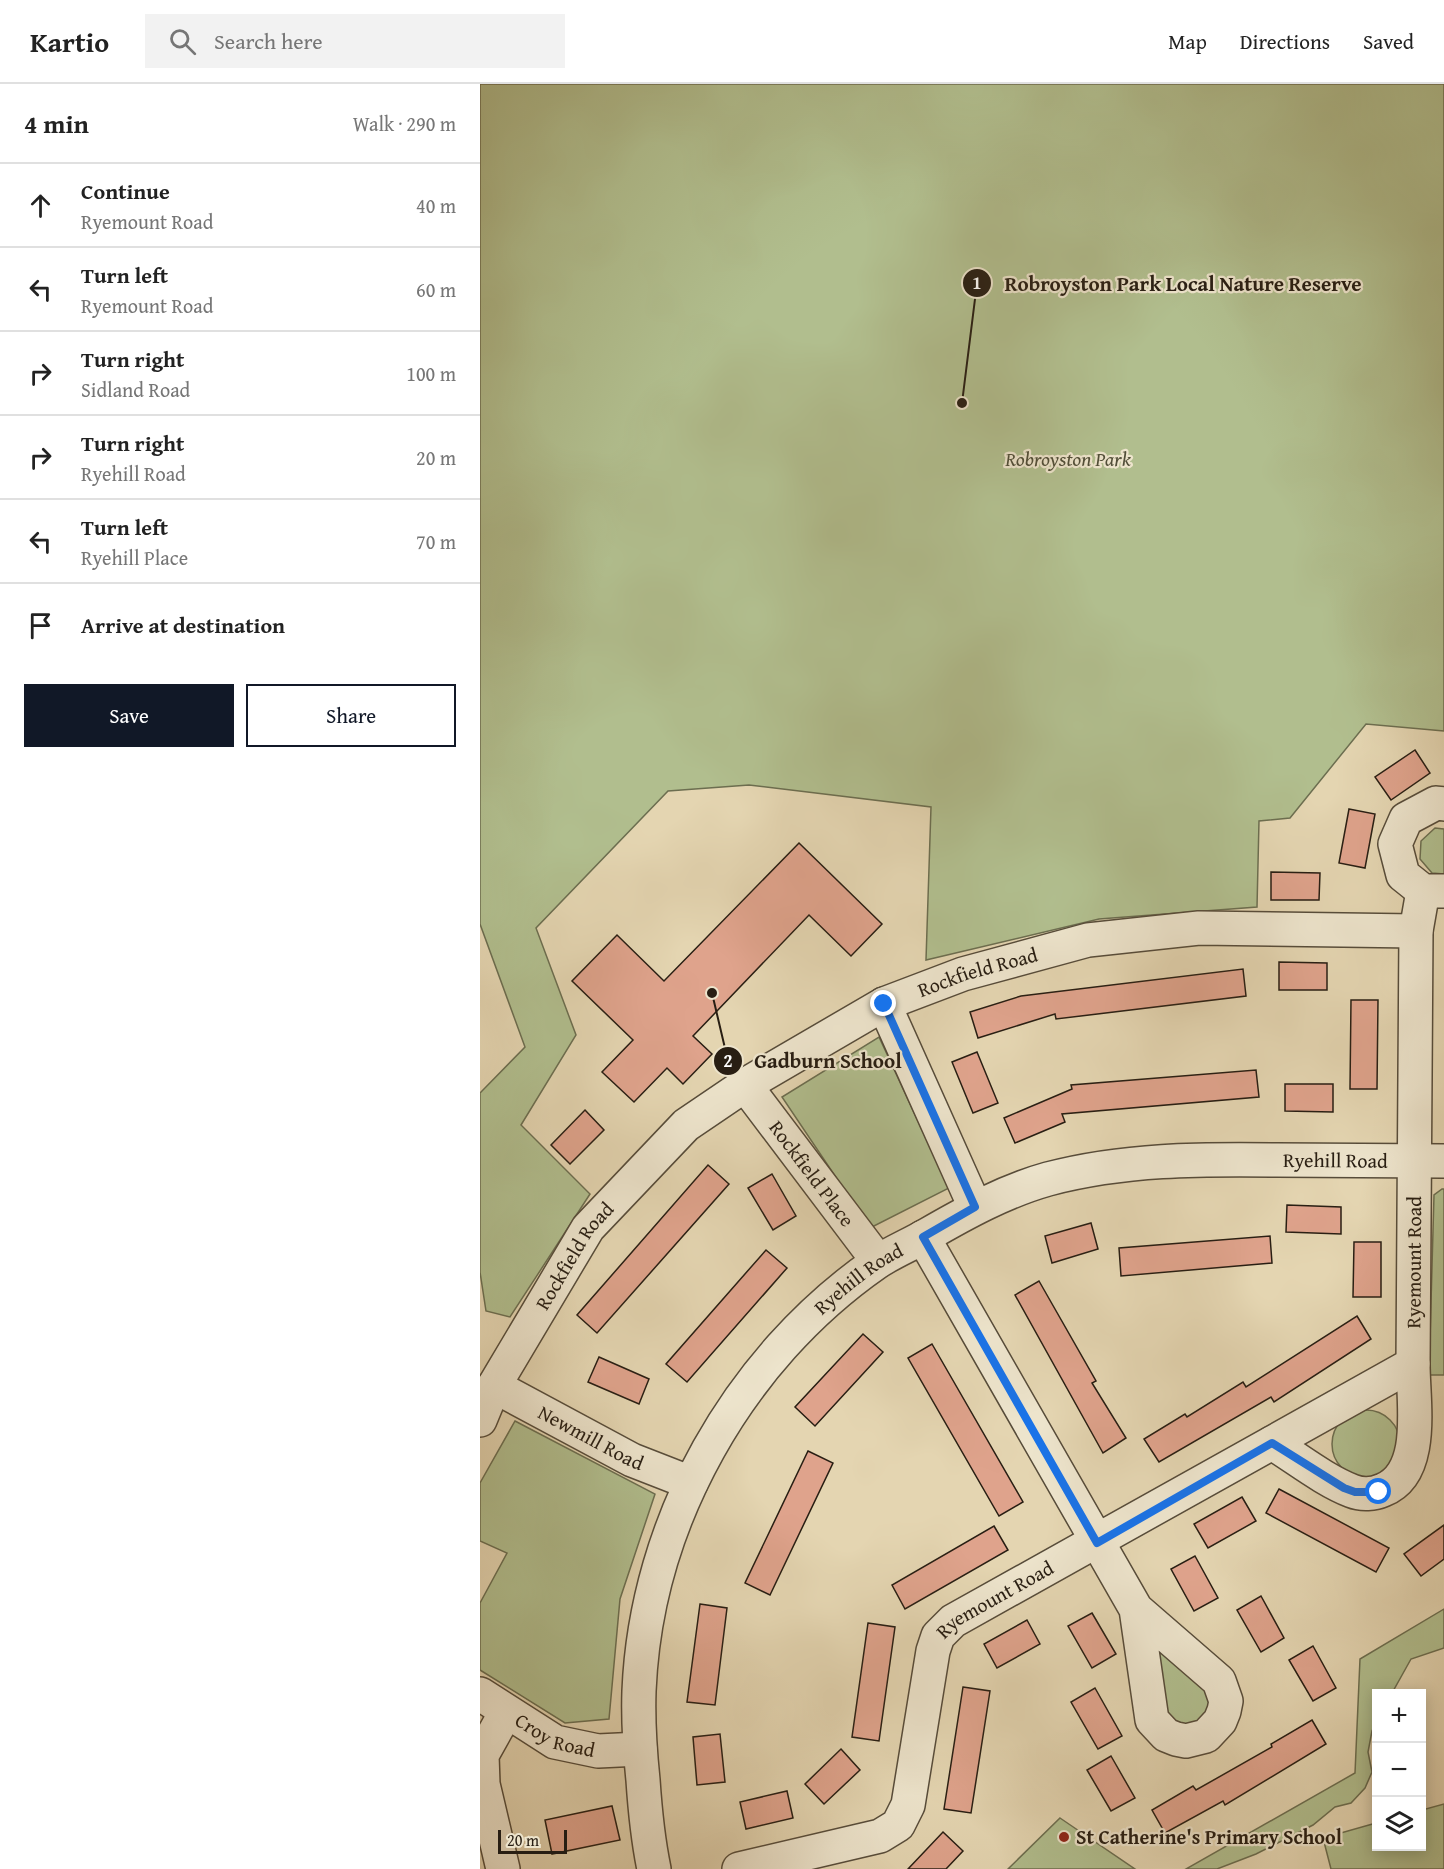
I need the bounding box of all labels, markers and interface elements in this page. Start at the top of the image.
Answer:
search box [145,14,565,68]
text: Kartio [30,21,109,62]
icon: search [166,25,199,58]
text: Search here [214,25,323,57]
text: Map [1168,26,1207,57]
text: Directions [1240,26,1330,57]
text: Saved [1363,26,1414,57]
text: 4 min [24,104,89,143]
text: Walk · 290 m [353,109,456,138]
text: Continue [81,175,170,207]
icon: ahead [24,189,57,222]
text: 40 m [416,191,456,220]
text: Ryemount Road [81,207,213,236]
text: Turn left [81,259,168,291]
callout: Robroyston Park Local Nature Reserve [962,264,1373,303]
text: Robroyston Park Local Nature Reserve [1005,268,1361,299]
text: 1 [972,269,982,296]
icon: left [24,273,57,306]
text: 60 m [416,275,456,304]
text: Ryemount Road [81,291,213,320]
text: Turn right [81,343,184,375]
icon: right [24,357,57,390]
text: 100 m [406,359,456,388]
text: Sidland Road [81,375,190,404]
text: Turn right [81,427,184,459]
icon: right [24,441,57,474]
text: 20 m [416,443,456,472]
park label: Robroyston Park [1004,444,1132,473]
text: Ryehill Road [81,459,186,488]
text: Turn left [81,511,168,543]
icon: left [24,525,57,558]
text: 70 m [416,527,456,556]
text: Ryehill Place [81,543,188,572]
icon: arrive [24,609,57,642]
text: Arrive at destination [81,609,285,641]
button: Save [24,684,234,747]
button: Share [246,684,456,747]
street label: Rockfield Road [913,939,1041,1004]
route end [870,990,896,1016]
callout: Gadburn School [713,1041,914,1080]
text: Gadburn School [754,1045,902,1076]
text: 2 [723,1047,733,1074]
street label: Rockfield Place [763,1114,862,1233]
street label: Ryehill Road [1283,1145,1388,1175]
street label: Rockfield Road [528,1195,620,1315]
street label: Ryemount Road [1398,1196,1428,1329]
street label: Ryehill Road [807,1235,908,1321]
street label: Newmill Road [533,1397,648,1477]
route start [1365,1478,1391,1504]
street label: Ryemount Road [929,1553,1059,1645]
map controls [1372,1689,1426,1851]
button: + [1372,1689,1426,1743]
street label: Croy Road [510,1705,598,1764]
button: − [1372,1743,1426,1797]
button: layers [1372,1797,1426,1851]
place label: St Catherine's Primary School [1076,1822,1342,1851]
scale bar [498,1827,567,1854]
text: 20 m [507,1828,539,1852]
marker: St Catherine's Primary School [1057,1830,1071,1844]

